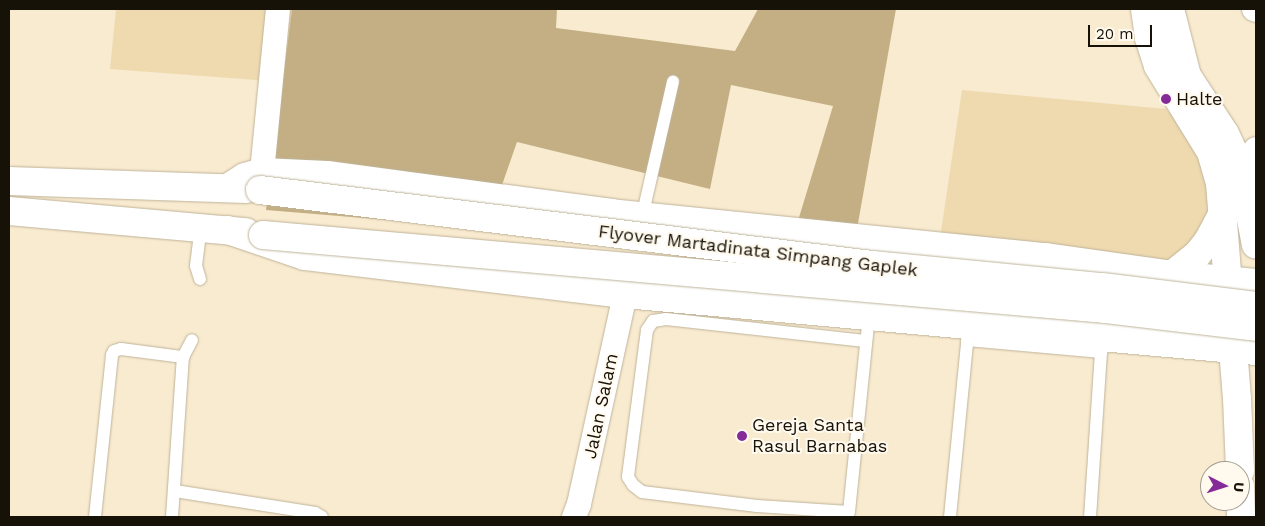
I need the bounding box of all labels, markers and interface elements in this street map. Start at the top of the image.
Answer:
scale bar [1090,15,1154,47]
text: 20 m [1096,25,1134,43]
place label: Halte [1176,88,1222,110]
marker: Halte [1160,93,1172,105]
street label: Flyover Martadinata Simpang Gaplek [597,221,919,281]
street label: Jalan Salam [579,351,623,461]
place label: Gereja Santa Rasul Barnabas [752,415,888,458]
marker: Gereja Santa Rasul Barnabas [736,430,748,442]
north arrow [1200,461,1250,511]
text: U [1231,482,1247,493]

